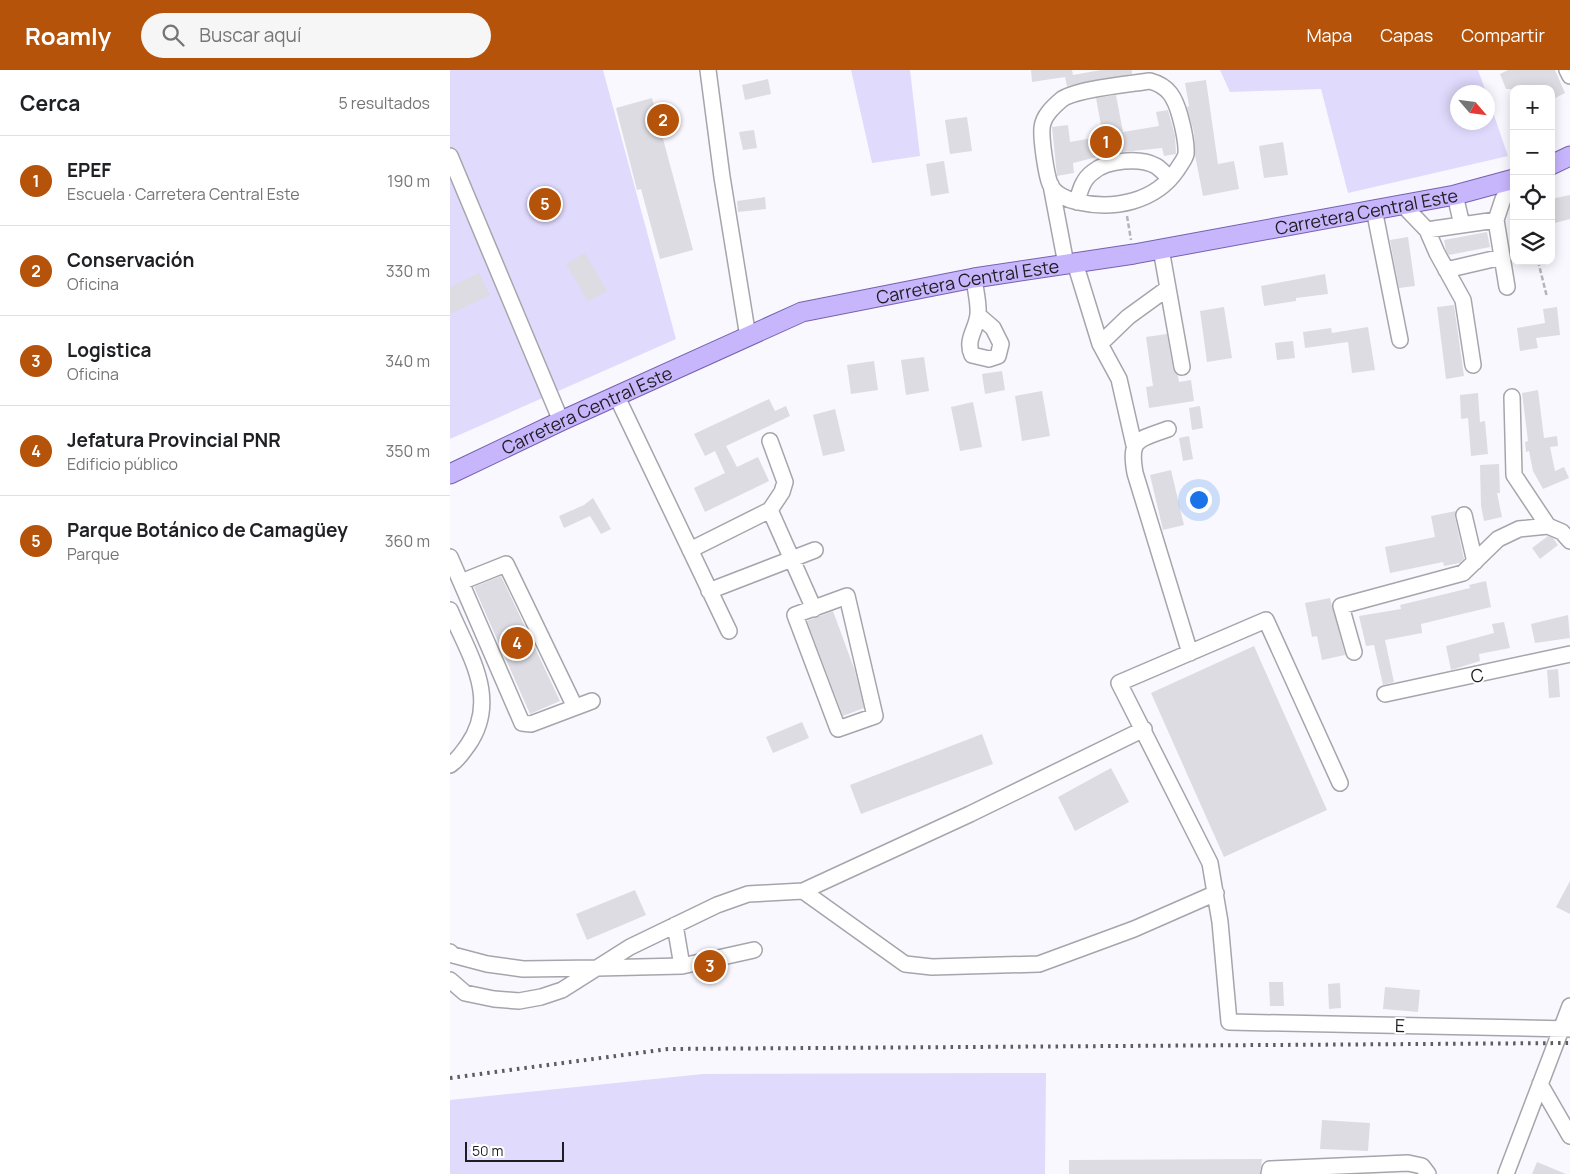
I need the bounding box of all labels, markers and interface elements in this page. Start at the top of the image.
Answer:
search box [141,13,491,58]
text: Roamly [25,19,111,52]
icon: search [159,21,187,49]
text: Buscar aquí [199,22,301,48]
text: Mapa [1306,23,1352,47]
text: Capas [1380,23,1433,47]
text: Compartir [1461,23,1545,47]
north arrow [1450,85,1495,130]
map controls [1510,85,1555,265]
button: + [1510,85,1555,130]
text: Cerca [20,89,80,117]
text: 5 resultados [338,92,430,114]
pin: 2 [647,101,679,139]
pin: 1 [1090,123,1122,161]
button: − [1510,130,1555,175]
text: EPEF [67,157,111,183]
text: 1 [32,170,40,192]
text: 190 m [387,170,430,192]
button: locate [1510,175,1555,220]
text: Escuela · Carretera Central Este [67,183,300,205]
street label: Carretera Central Este [1273,183,1460,240]
pin: 5 [529,185,561,223]
button: layers [1510,220,1555,265]
text: Conservación [67,247,194,273]
street label: Carretera Central Este [874,253,1061,309]
text: 2 [31,260,41,282]
text: 330 m [386,260,430,282]
text: Oficina [67,273,119,295]
text: Logistica [67,337,151,363]
text: 3 [31,350,41,372]
text: 340 m [385,350,430,372]
street label: Carretera Central Este [497,360,676,460]
text: Oficina [67,363,119,385]
text: Jefatura Provincial PNR [67,427,281,453]
text: 4 [31,440,41,462]
text: 350 m [385,440,430,462]
text: Edificio público [67,453,178,475]
your location [1186,487,1212,513]
text: Parque Botánico de Camagüey [67,517,348,543]
text: 5 [31,530,41,552]
text: 360 m [385,530,430,552]
text: Parque [67,543,119,565]
pin: 4 [501,624,533,662]
street label: C [1468,662,1486,688]
pin: 3 [694,947,726,985]
street label: E [1395,1013,1405,1037]
scale bar [465,1139,564,1162]
text: 50 m [472,1141,503,1160]

